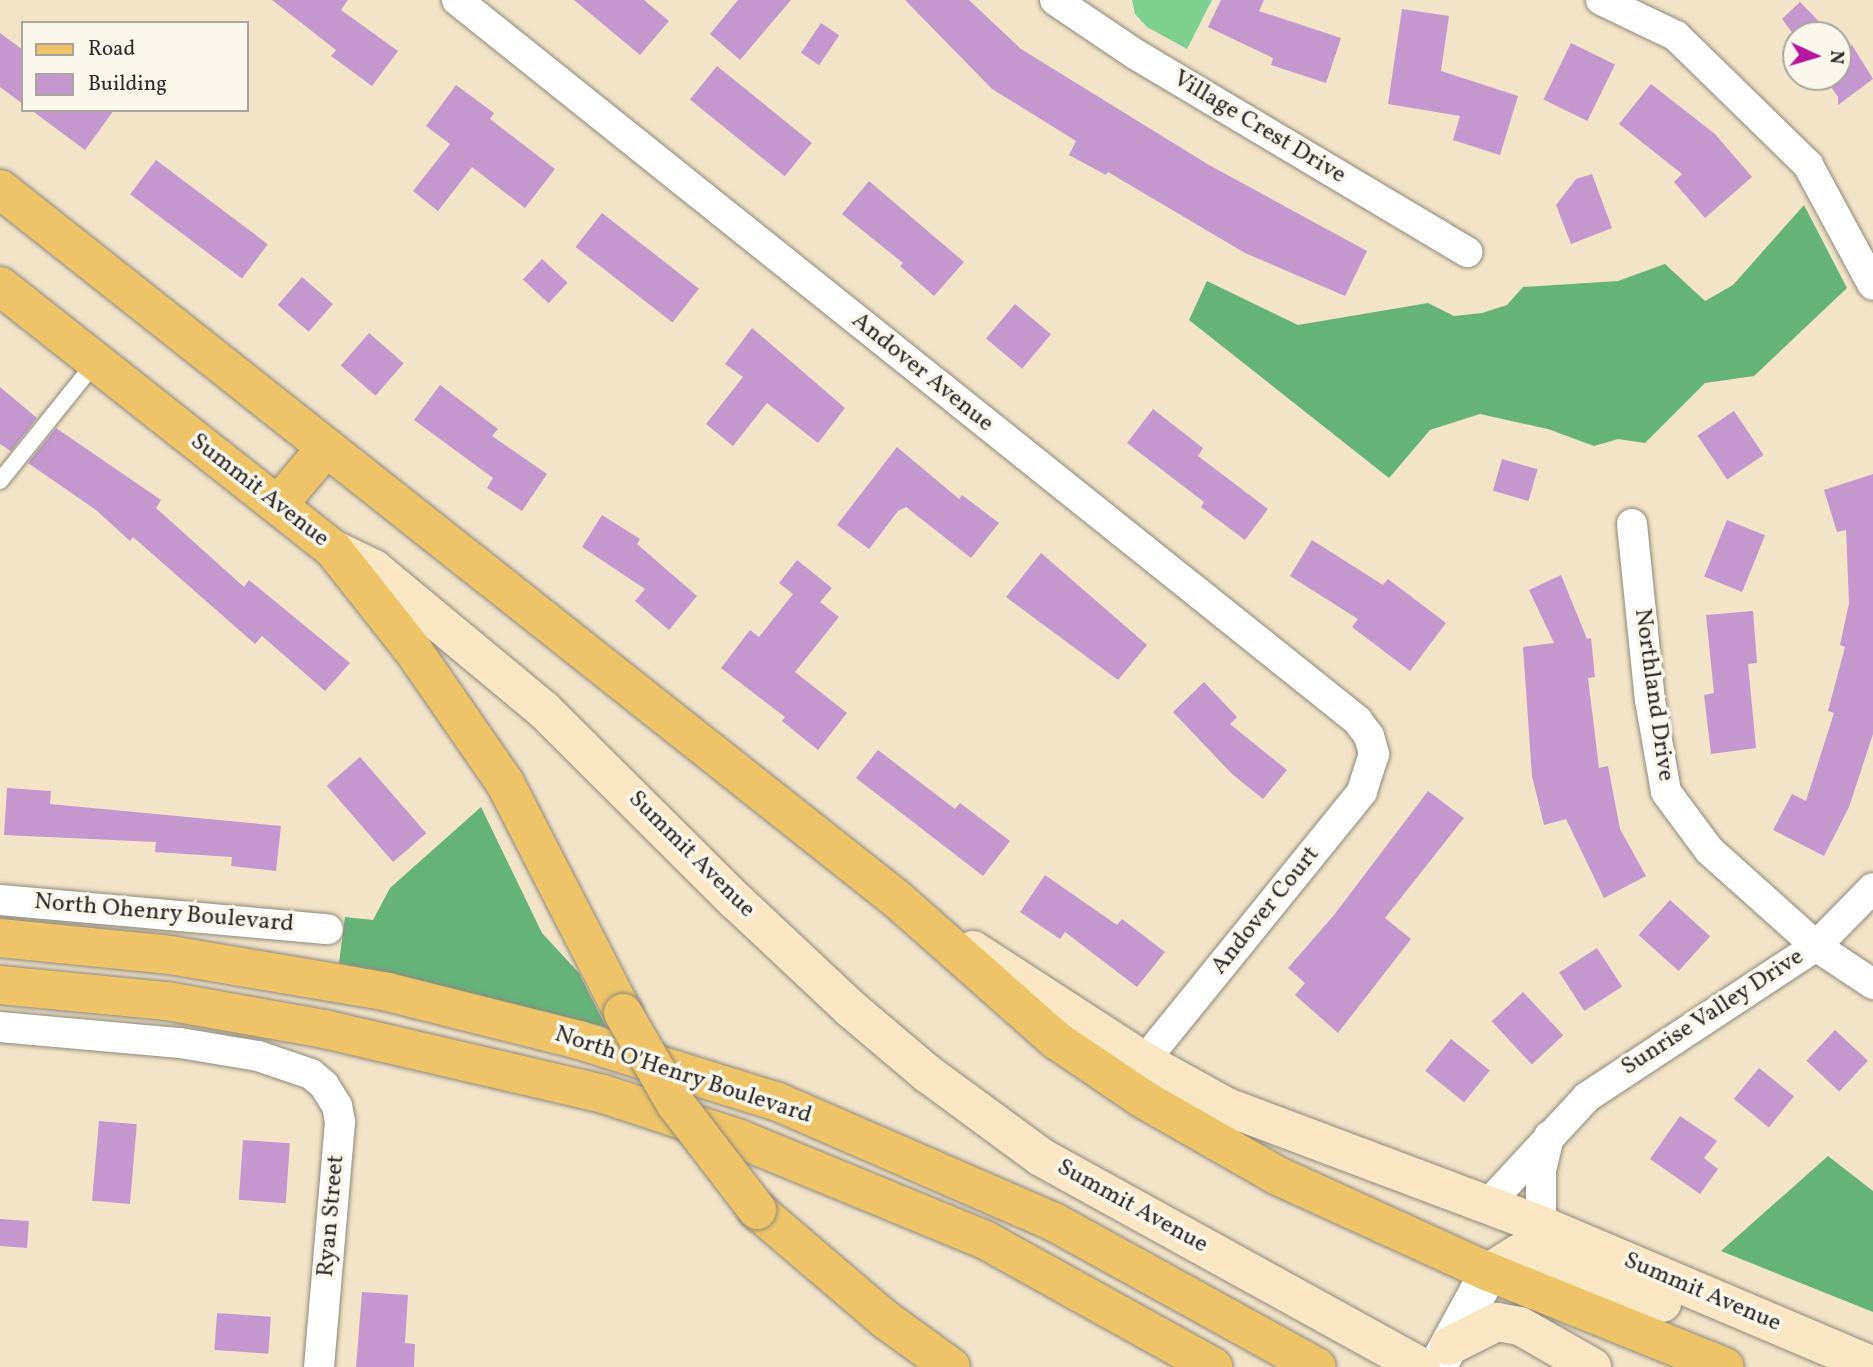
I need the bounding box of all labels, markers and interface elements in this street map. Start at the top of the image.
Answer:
legend [21,21,248,112]
north arrow [1782,21,1852,91]
text: Road [88,35,135,64]
text: N [1823,50,1849,65]
street label: Village Crest Drive [1167,65,1351,191]
text: Building [88,70,167,99]
street label: Andover Avenue [845,307,999,439]
street label: Summit Avenue [184,428,334,554]
street label: Northland Drive [1627,607,1679,783]
street label: Summit Avenue [621,785,761,925]
street label: Andover Court [1206,841,1326,981]
street label: North Ohenry Boulevard [33,888,295,940]
street label: Sunrise Valley Drive [1616,943,1810,1083]
street label: North O'Henry Boulevard [550,1021,816,1131]
street label: Ryan Street [312,1154,352,1278]
street label: Summit Avenue [1051,1154,1213,1260]
street label: Summit Avenue [1619,1247,1785,1339]

